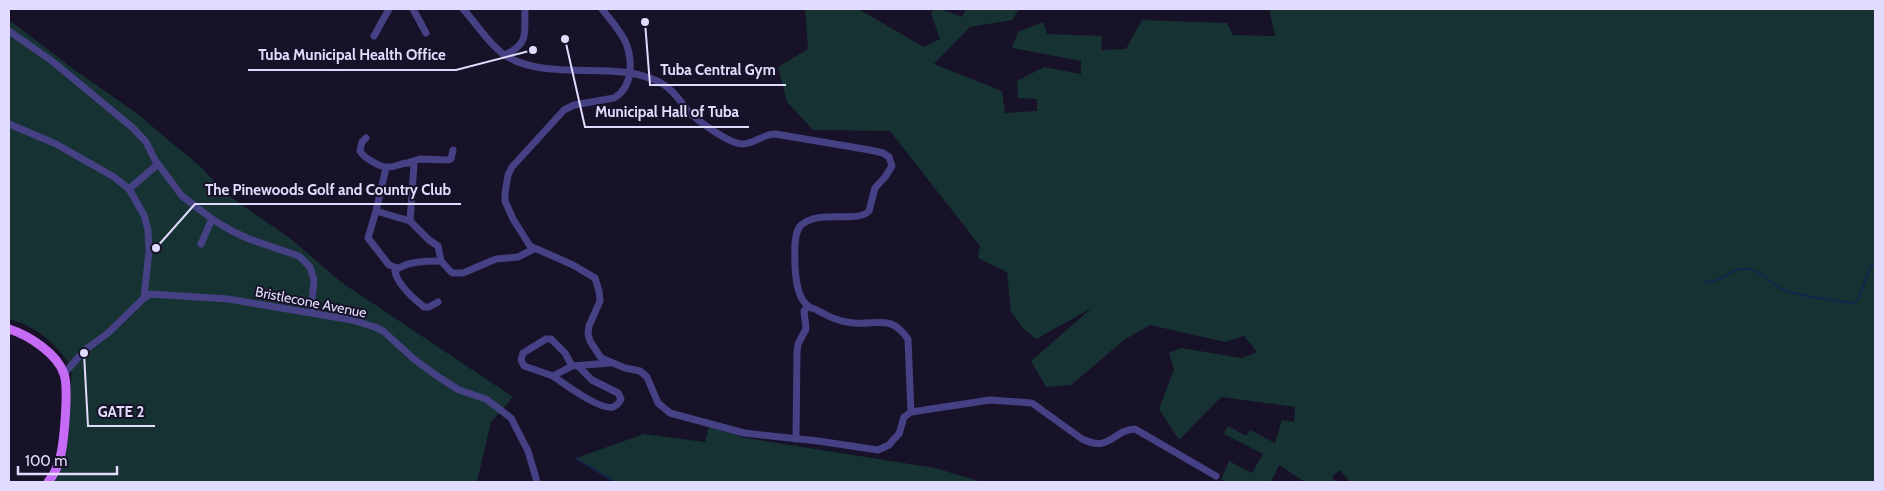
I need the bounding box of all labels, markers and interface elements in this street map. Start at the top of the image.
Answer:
callout: Tuba Municipal Health Office [248,40,456,70]
text: Tuba Municipal Health Office [258,46,446,64]
callout: Tuba Central Gym [650,55,786,85]
text: Tuba Central Gym [660,61,776,79]
callout: Municipal Hall of Tuba [585,97,749,127]
text: Municipal Hall of Tuba [595,103,740,121]
callout: The Pinewoods Golf and Country Club [195,174,461,204]
text: The Pinewoods Golf and Country Club [205,181,451,199]
street label: Bristlecone Avenue [254,282,368,322]
callout: GATE 2 [88,396,155,426]
text: GATE 2 [98,403,144,421]
scale bar [18,444,116,476]
text: 100 m [25,452,67,470]

